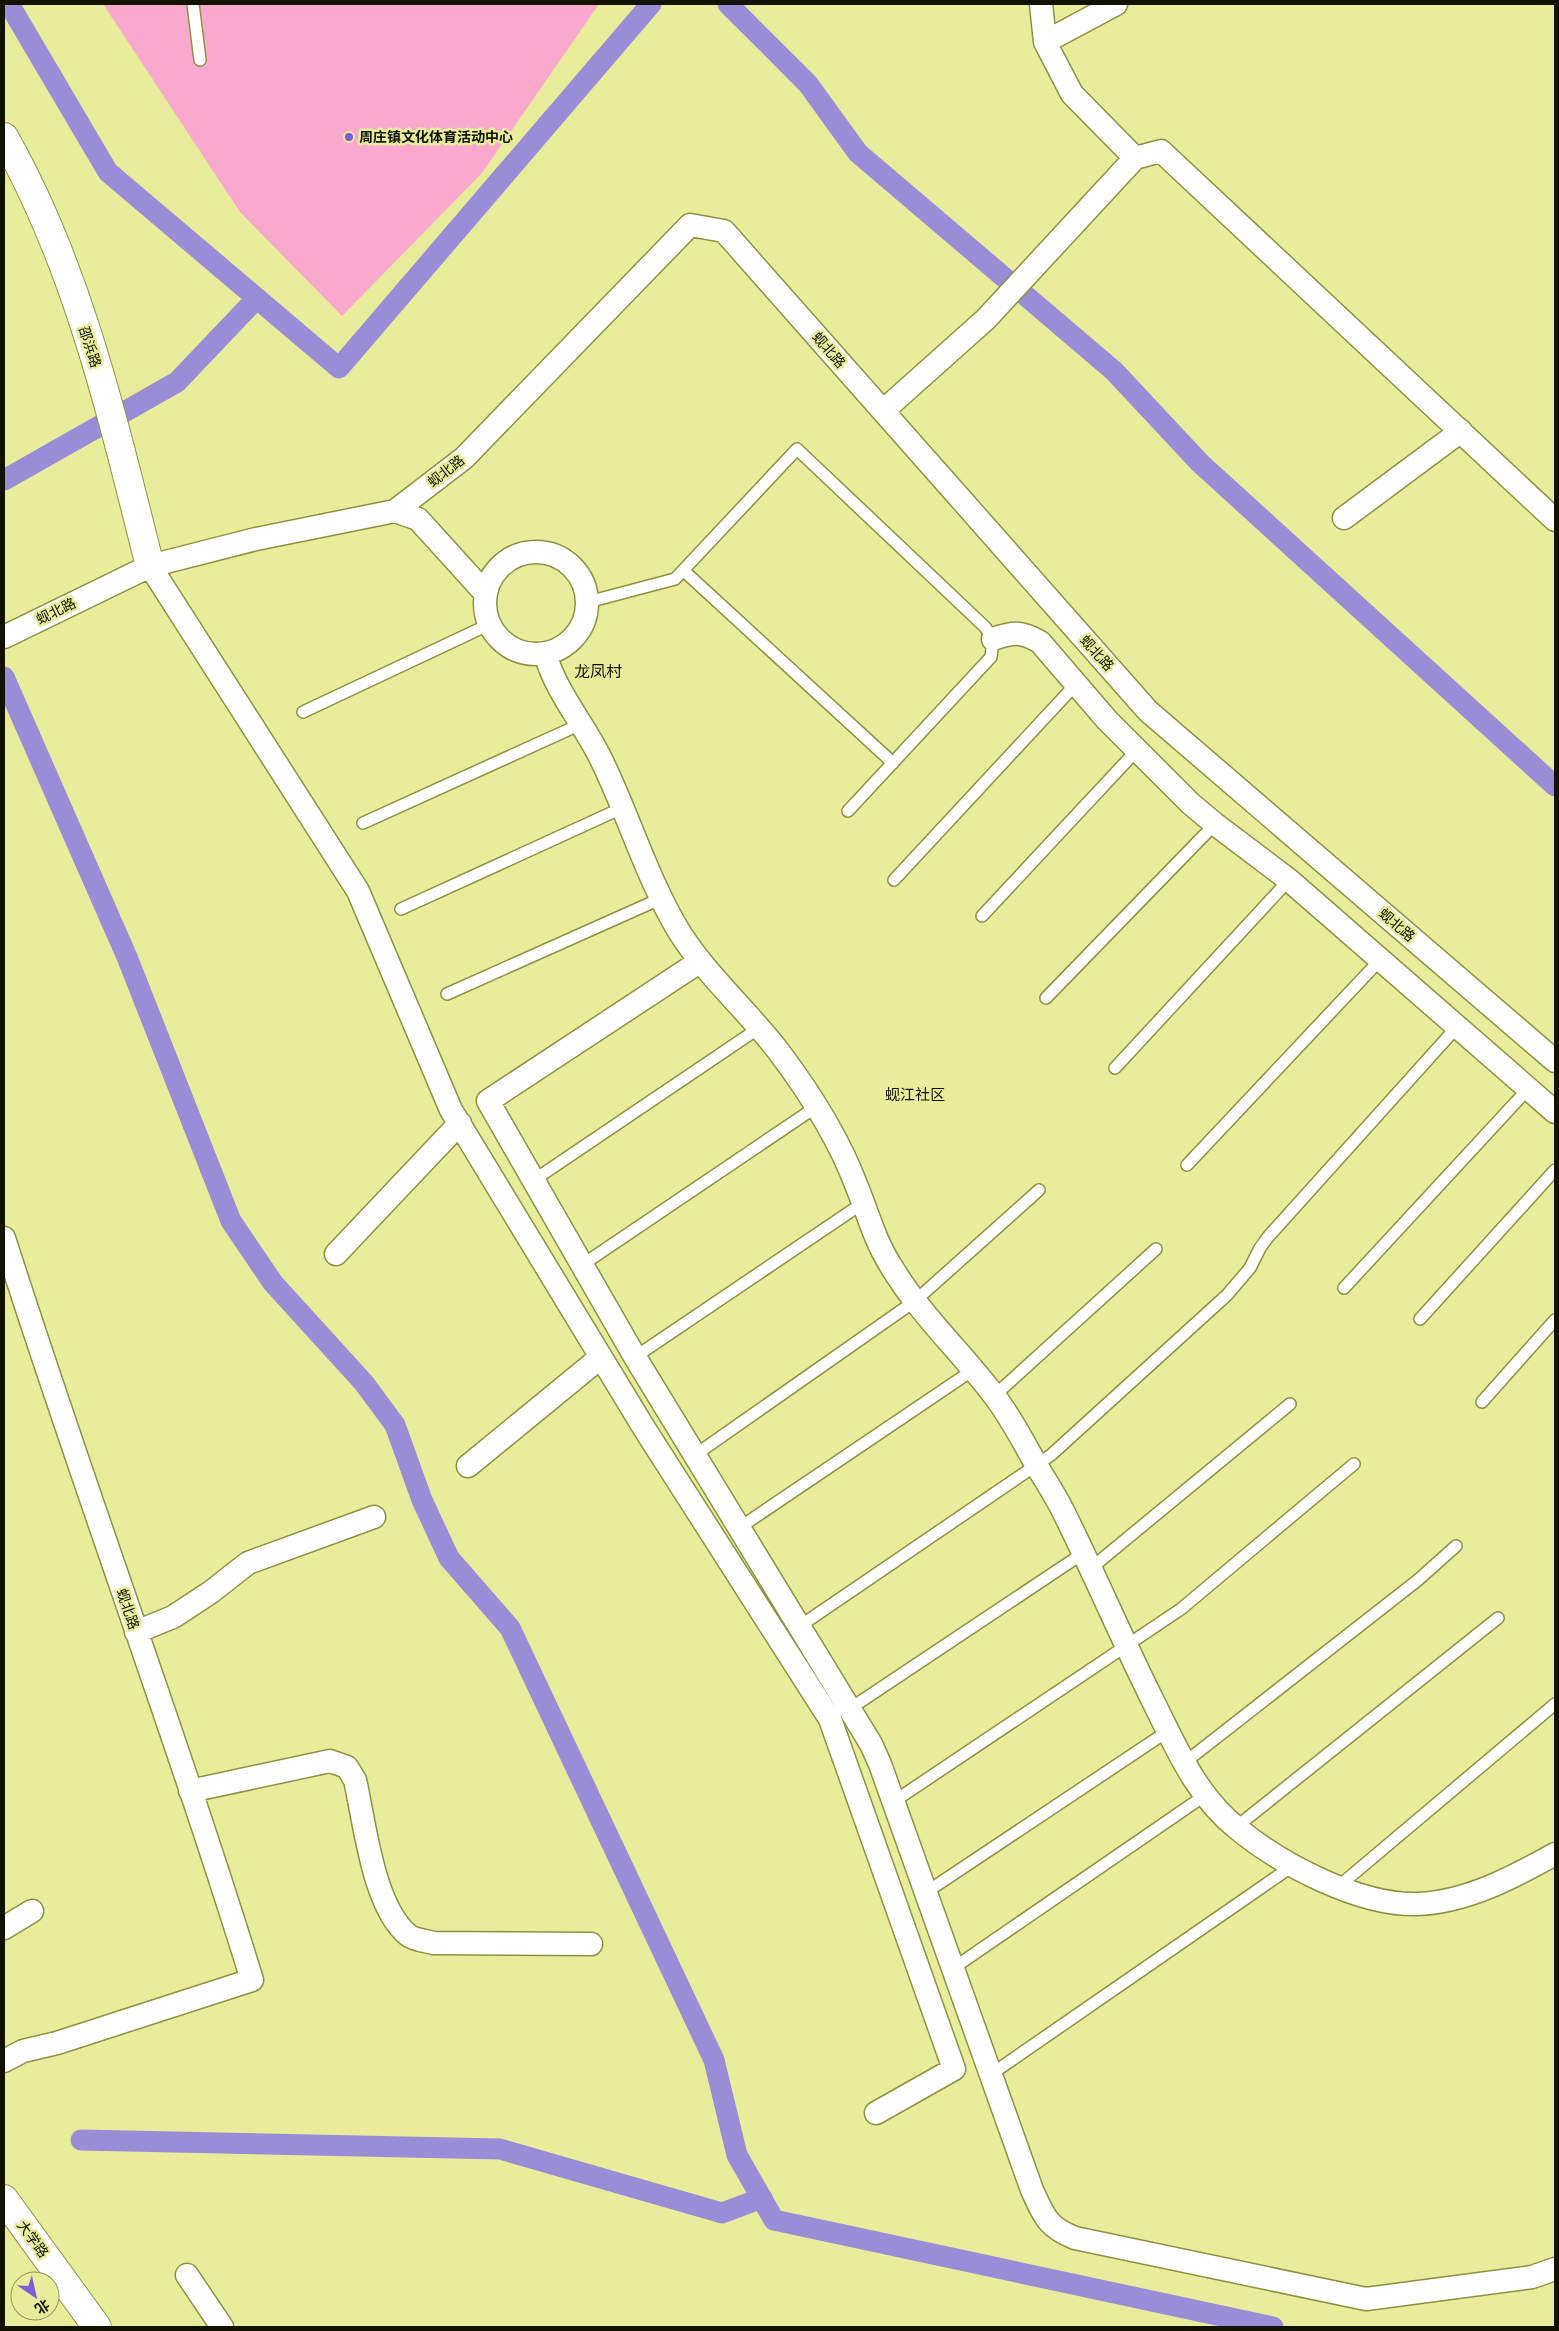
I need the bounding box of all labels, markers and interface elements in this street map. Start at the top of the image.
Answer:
place label: 周庄镇文化体育活动中心 [359,129,513,146]
marker: 周庄镇文化体育活动中心 [343,131,355,143]
street label: 邵浜路 [75,325,104,370]
street label: 蚬北路 [808,329,849,372]
street label: 蚬北路 [425,452,468,491]
street label: 蚬北路 [34,595,79,628]
street label: 蚬北路 [1076,632,1117,675]
district label: 龙凤村 [574,662,622,681]
street label: 蚬北路 [1375,905,1418,946]
district label: 蚬江社区 [885,1086,945,1104]
street label: 蚬北路 [113,1587,142,1632]
street label: 大学路 [13,2217,52,2261]
north arrow [10,2271,60,2321]
text: 北 [31,2295,53,2317]

